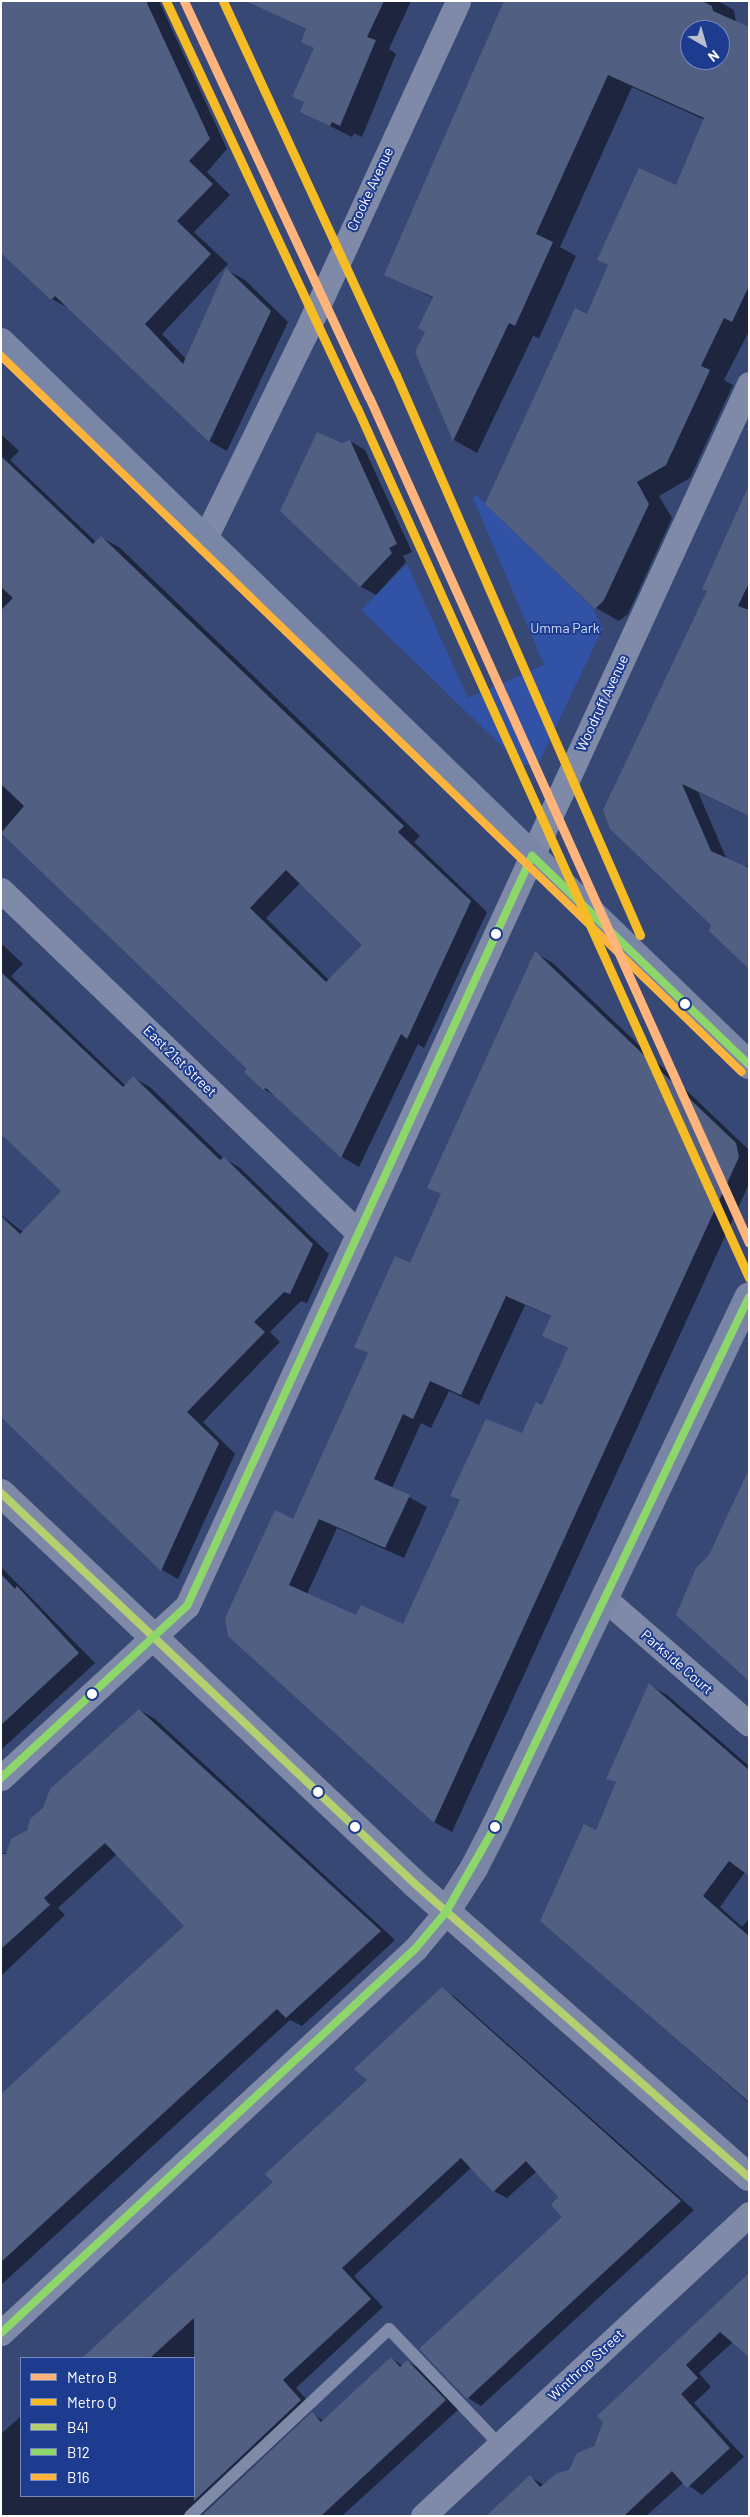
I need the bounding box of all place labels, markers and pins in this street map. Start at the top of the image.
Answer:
unlabelled marker [491,929,501,939]
unlabelled marker [680,999,690,1009]
unlabelled marker [87,1689,97,1699]
unlabelled marker [313,1787,323,1797]
unlabelled marker [350,1822,360,1832]
unlabelled marker [490,1822,500,1832]

